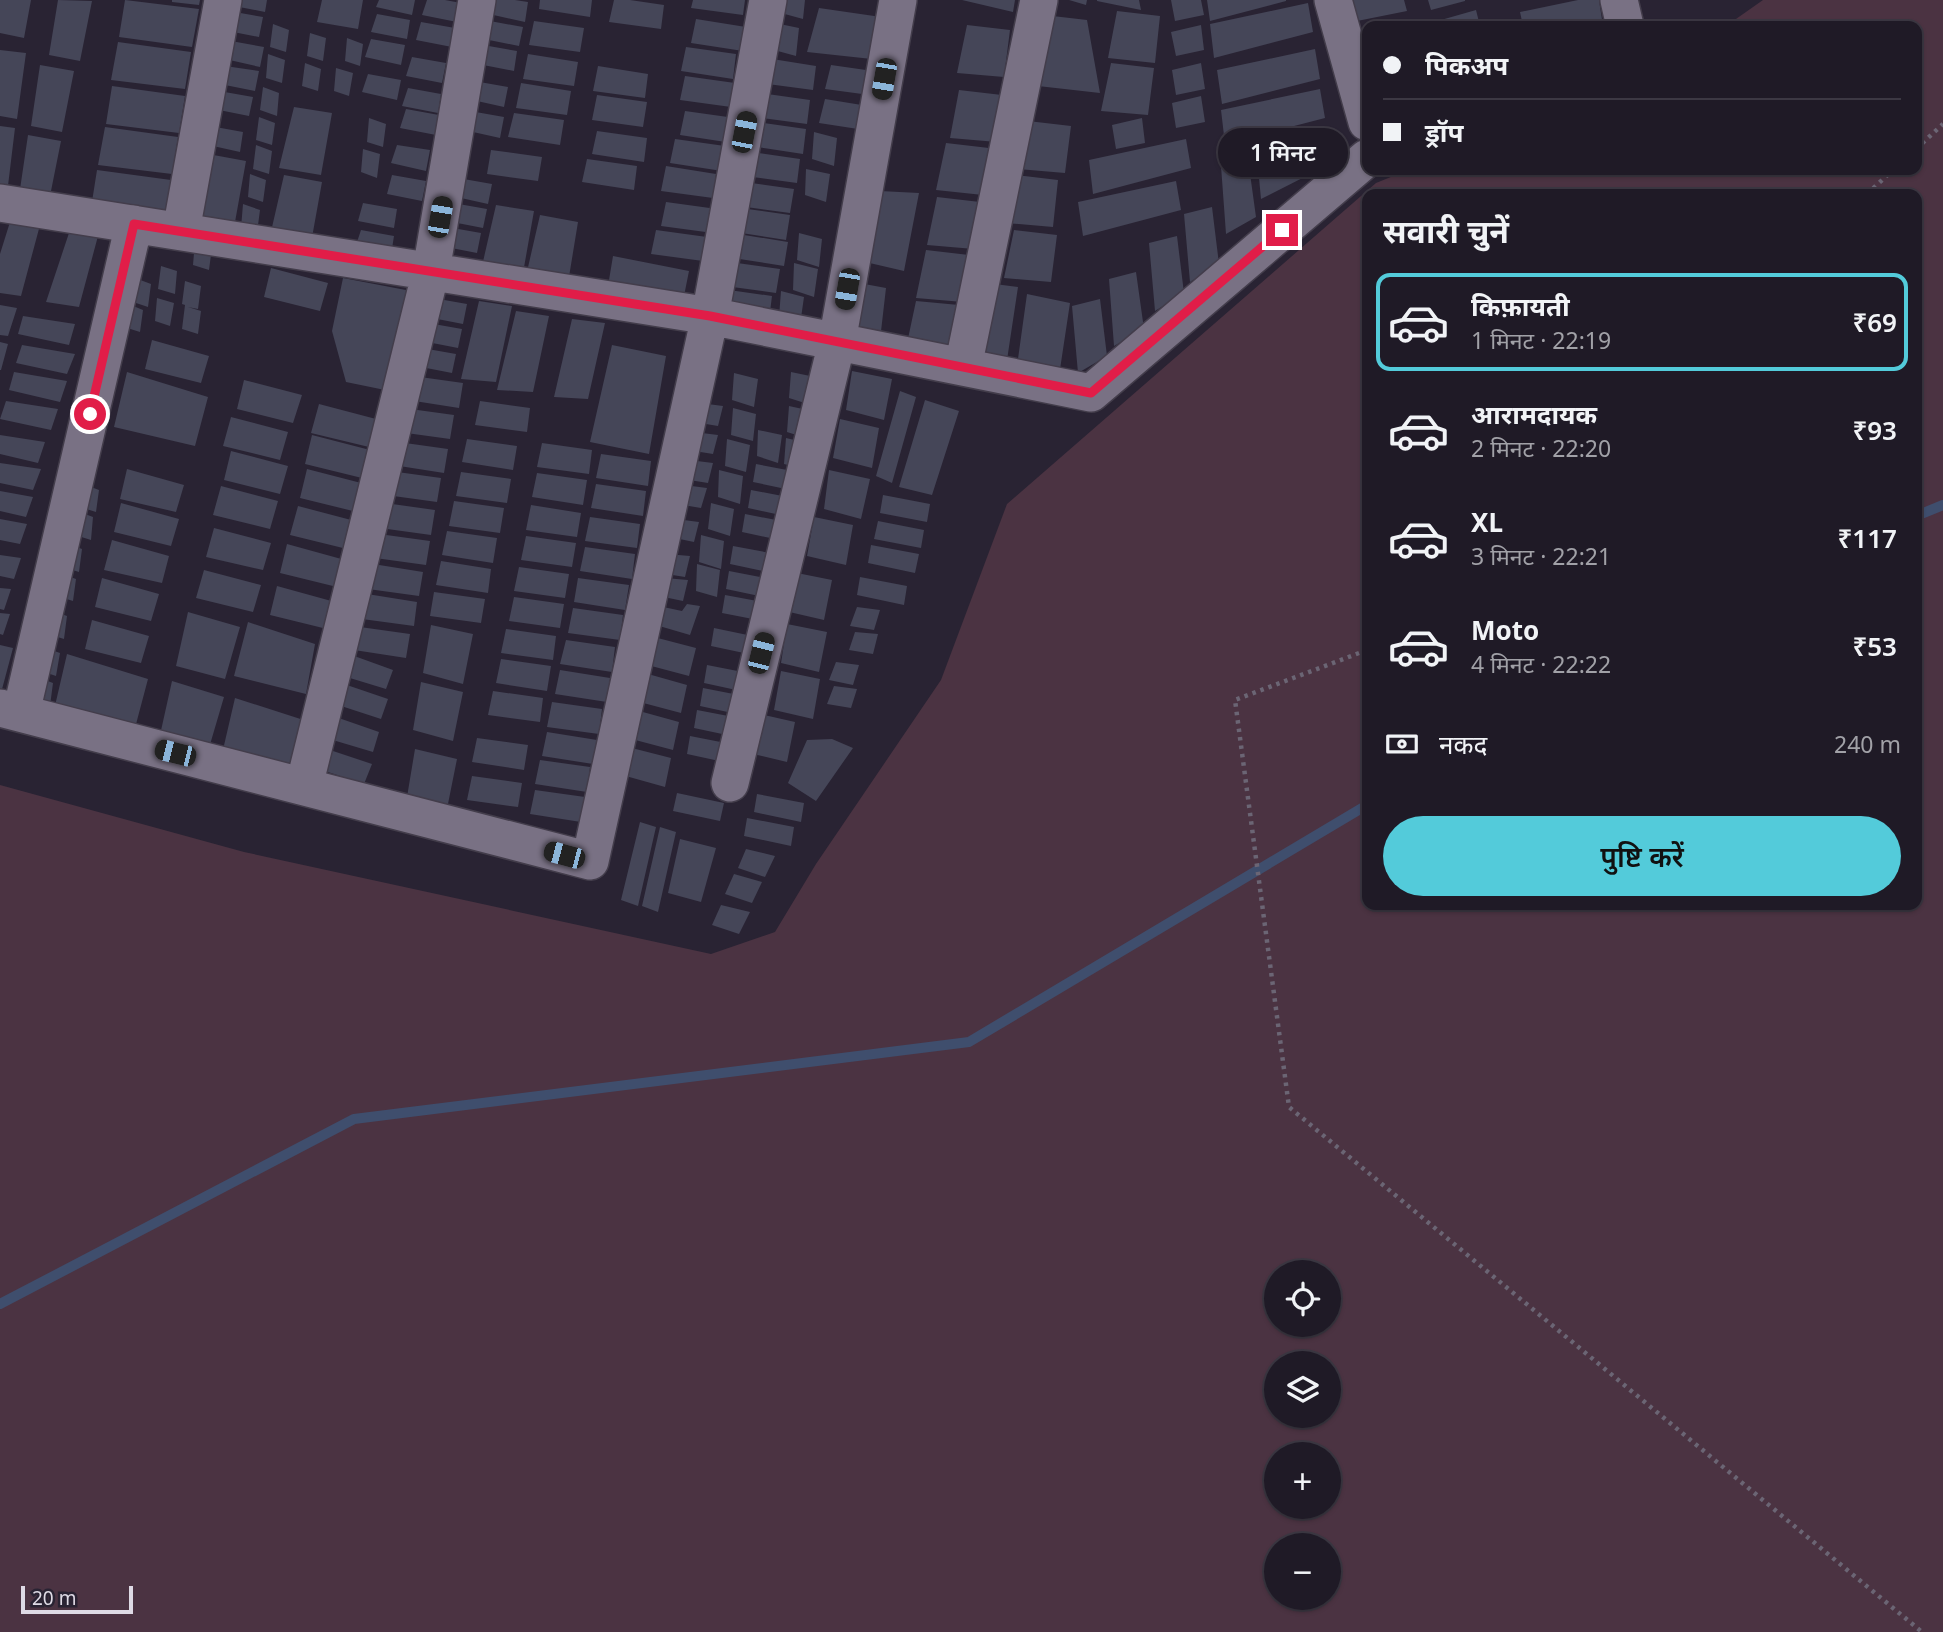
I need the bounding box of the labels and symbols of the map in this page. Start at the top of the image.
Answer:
car [871,56,898,102]
car [730,109,759,155]
callout: 1 मिनट [1217,128,1347,177]
car [427,194,454,240]
route end [1266,214,1298,246]
car [834,266,861,312]
route start [74,398,106,430]
car [746,630,777,676]
car [153,738,198,768]
car [541,839,588,871]
scale bar [21,1583,133,1615]

